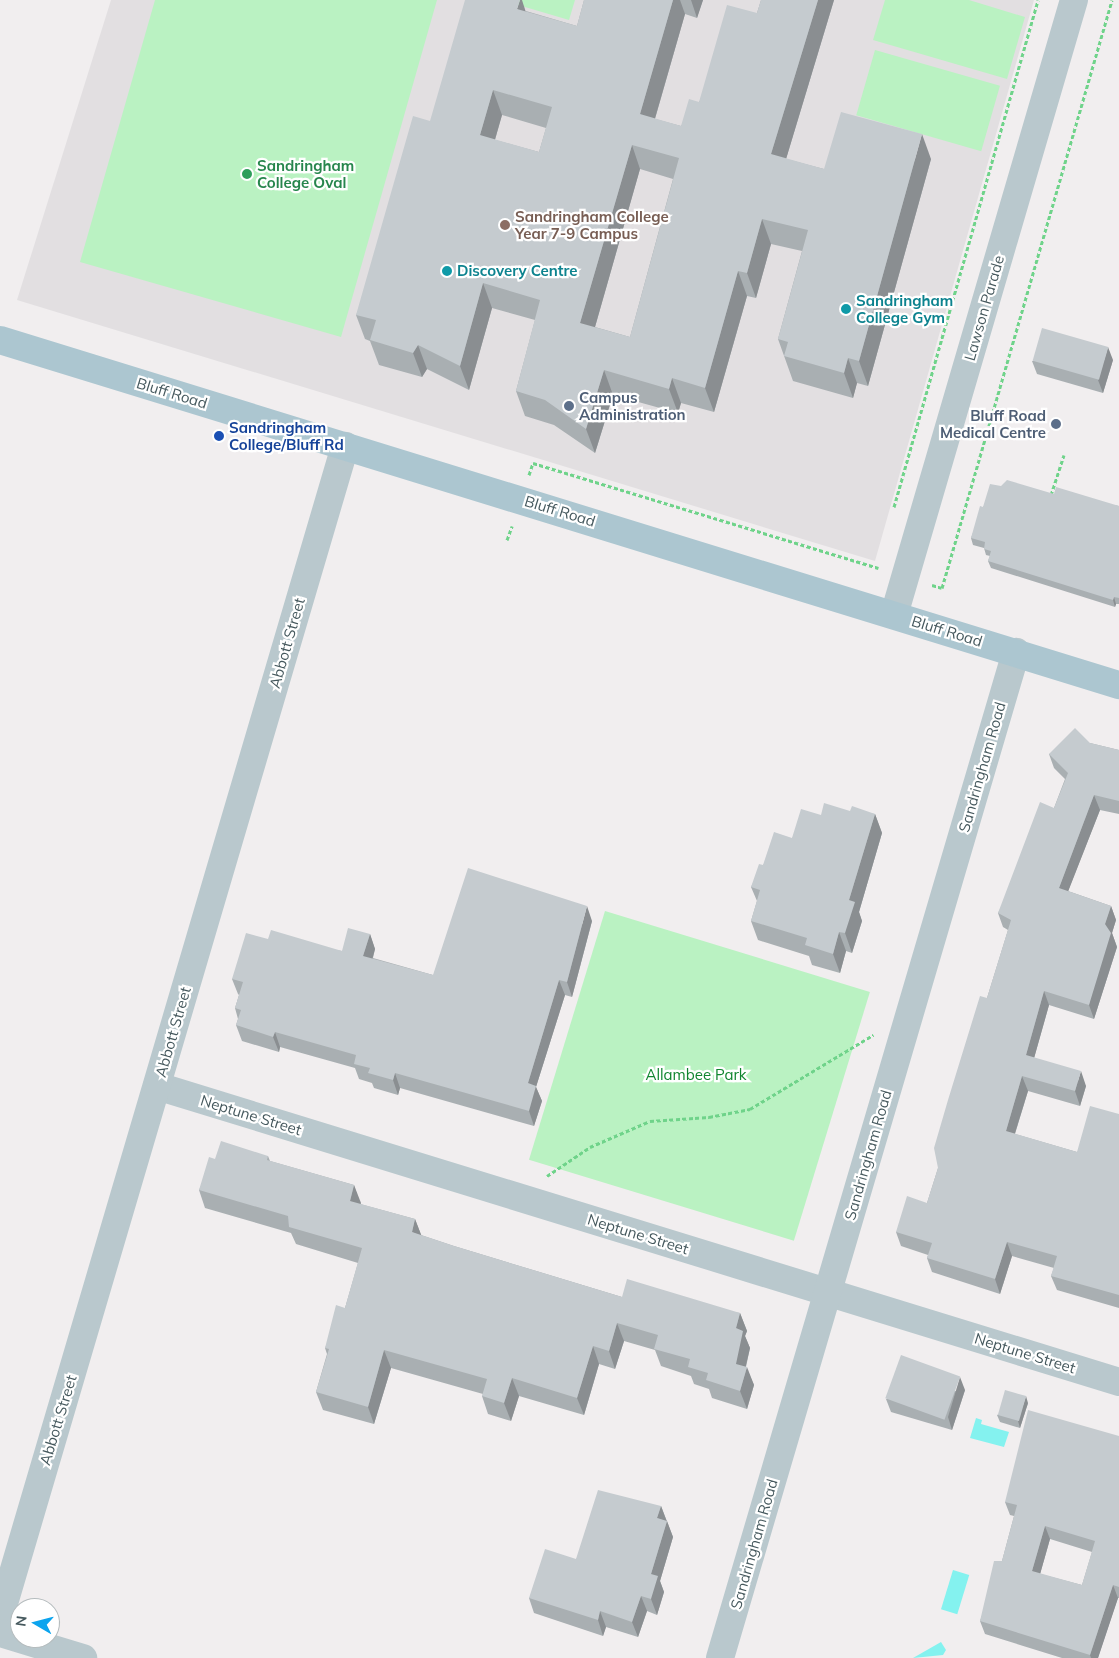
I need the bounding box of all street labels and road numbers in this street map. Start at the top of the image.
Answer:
street label: Lawson Parade [960,253,1008,363]
street label: Bluff Road [134,374,210,412]
street label: Bluff Road [522,492,598,530]
street label: Abbott Street [266,596,308,690]
street label: Bluff Road [909,612,985,650]
street label: Sandringham Road [955,700,1009,834]
street label: Abbott Street [152,985,194,1079]
street label: Sandringham Road [841,1088,895,1222]
street label: Neptune Street [198,1091,304,1139]
street label: Neptune Street [585,1210,691,1258]
street label: Neptune Street [972,1329,1078,1377]
street label: Abbott Street [36,1373,80,1467]
street label: Sandringham Road [727,1477,781,1611]

